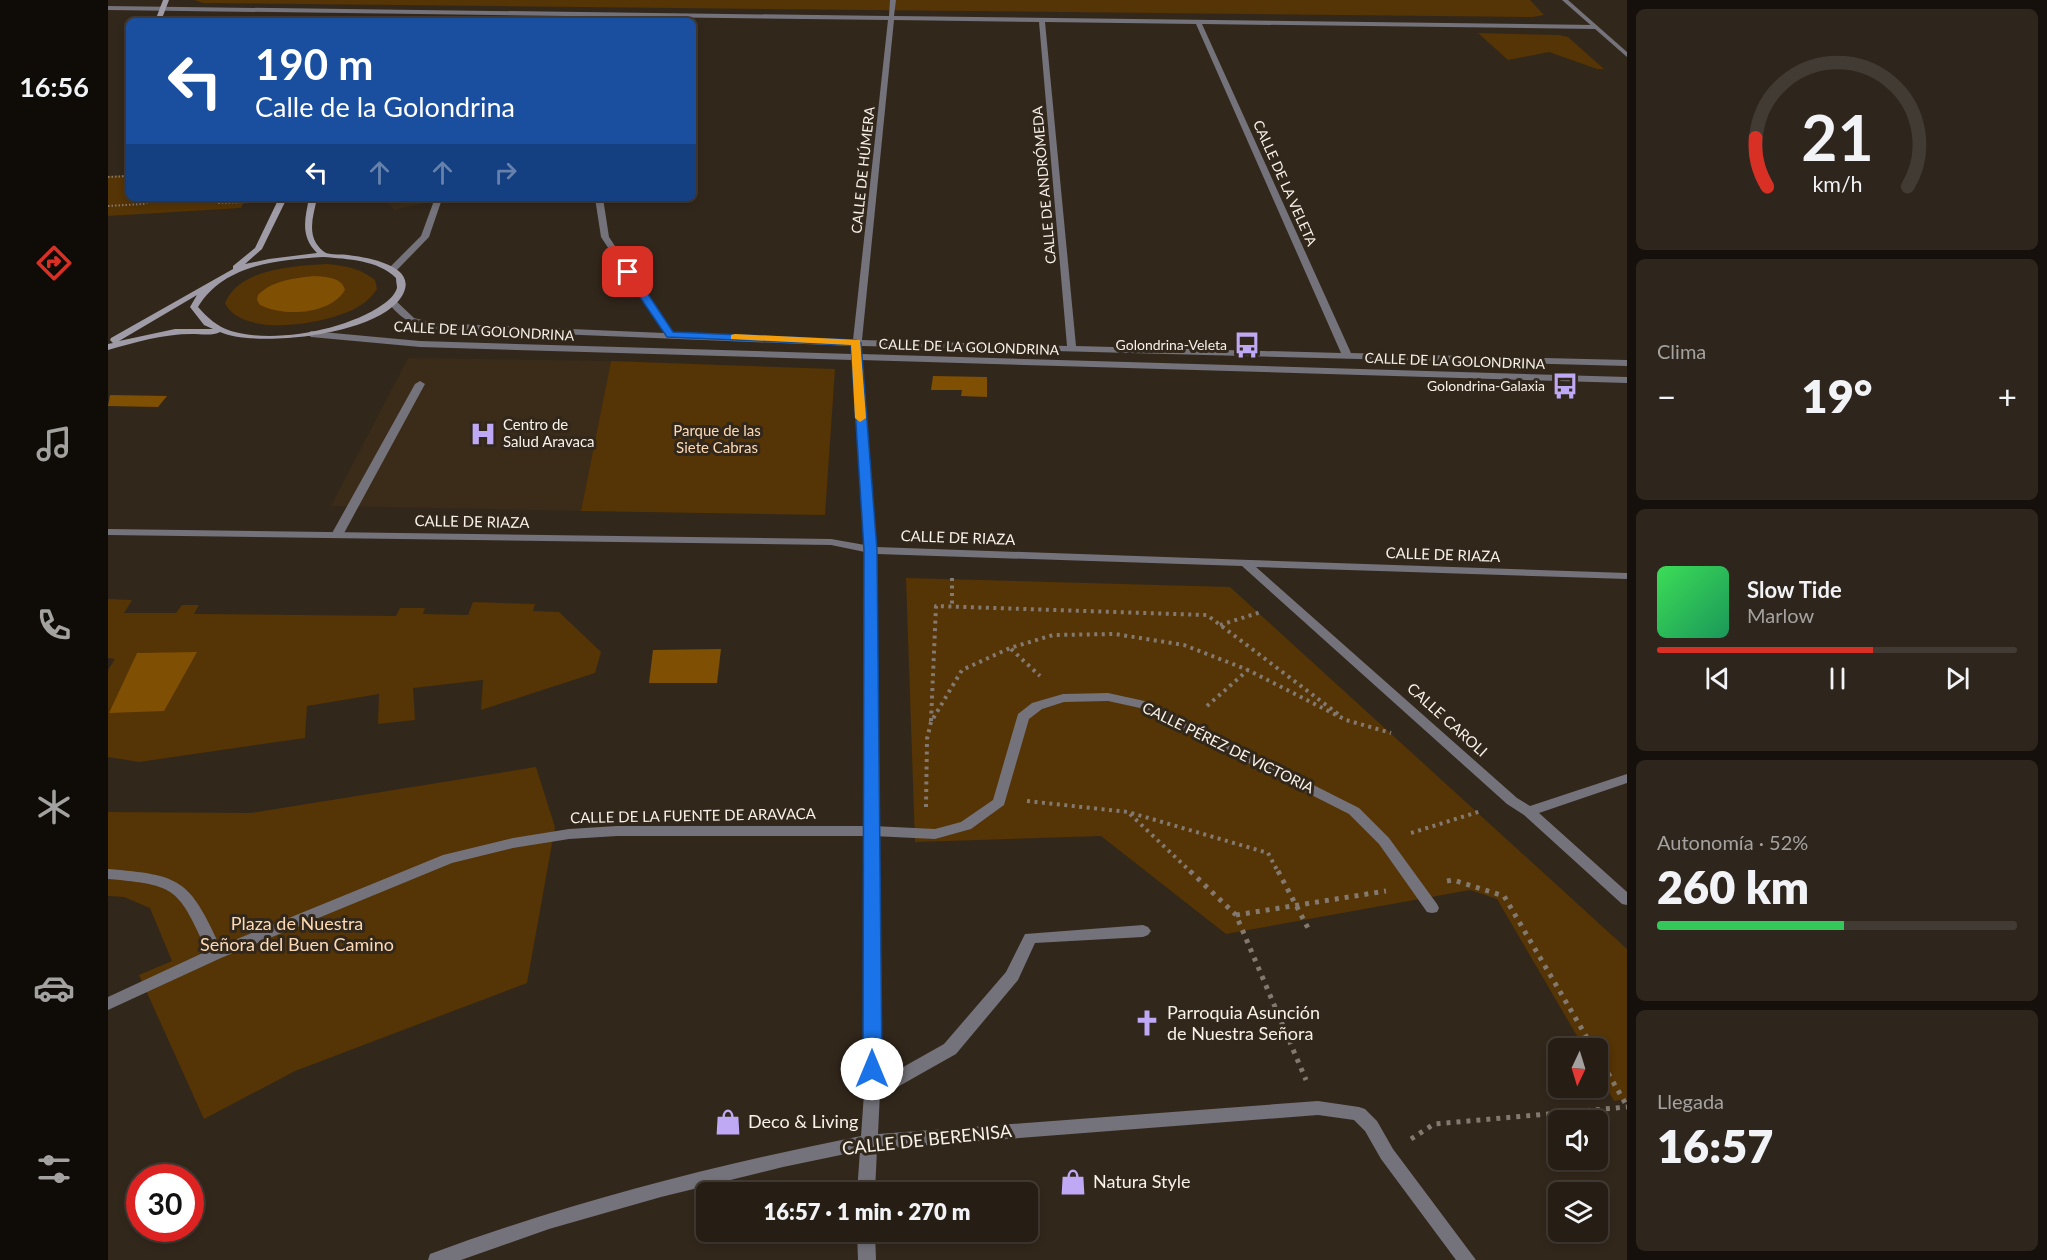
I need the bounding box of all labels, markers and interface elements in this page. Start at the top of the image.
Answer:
text: 190 m [255,39,373,89]
icon: left [156,42,234,120]
text: 16:56 [19,70,89,103]
text: Calle de la Golondrina [255,90,515,123]
text: 21 [1801,99,1873,174]
street label: CALLE DE HÚMERA [847,105,878,234]
street label: CALLE DE ANDRÓMEDA [1028,105,1059,265]
street label: CALLE DE LA VELETA [1250,117,1321,249]
icon: left [300,156,333,189]
icon: ahead [363,156,396,189]
icon: ahead [426,156,459,189]
icon: right [489,156,522,189]
text: km/h [1812,171,1862,197]
icon: directions [33,242,75,284]
pin [602,246,653,297]
icon: arrive [611,255,644,288]
street label: CALLE DE LA GOLONDRINA [393,317,575,344]
bus stop icon: Golondrina-Veleta [1232,330,1262,360]
street label: CALLE DE LA GOLONDRINA [879,335,1060,358]
place label: Golondrina-Veleta [1116,336,1227,353]
text: Clima [1657,339,1706,363]
street label: CALLE DE LA GOLONDRINA [1365,349,1546,372]
text: 19° [1802,369,1872,423]
bus stop icon: Golondrina-Galaxia [1550,371,1580,401]
text: − [1657,376,1676,416]
text: + [1998,376,2017,416]
place label: Golondrina-Galaxia [1427,377,1545,394]
place label: Centro de Salud Aravaca [503,415,595,450]
hospital icon: Centro de Salud Aravaca [468,419,498,449]
park label: Parque de las Siete Cabras [673,421,761,456]
icon: music [33,423,75,465]
street label: CALLE DE RIAZA [414,511,530,531]
street label: CALLE DE RIAZA [900,526,1017,548]
street label: CALLE DE RIAZA [1385,543,1502,565]
text: Slow Tide [1747,576,1842,603]
text: Marlow [1747,603,1814,627]
icon: phone [33,604,75,646]
icon: previous [1701,662,1734,695]
icon: pause [1821,662,1854,695]
icon: next [1941,662,1974,695]
street label: CALLE CAROLI [1404,679,1491,760]
street label: CALLE PÉREZ DE VICTORIA [1140,698,1318,797]
icon: climate [33,786,75,828]
street label: CALLE DE LA FUENTE DE ARAVACA [570,804,817,826]
text: Autonomía · 52% [1657,830,1808,854]
text: 260 km [1657,860,1809,914]
park label: Plaza de Nuestra Señora del Buen Camino [200,912,394,955]
icon: car [33,967,75,1009]
place label: Parroquia Asunción de Nuestra Señora [1167,1001,1320,1044]
church icon: Parroquia Asunción de Nuestra Señora [1132,1008,1162,1038]
position arrow [840,1037,904,1101]
north arrow [1548,1038,1608,1098]
map controls [1548,1038,1608,1242]
text: Llegada [1657,1089,1724,1113]
shop icon: Deco & Living [713,1107,743,1137]
place label: Deco & Living [748,1110,858,1132]
button: sound [1548,1110,1608,1170]
street label: CALLE DE BERENISA [841,1119,1014,1159]
text: 16:57 [1657,1119,1773,1173]
icon: filters [33,1148,75,1190]
speed limit sign: 30 [126,1164,204,1242]
shop icon: Natura Style [1058,1167,1088,1197]
place label: Natura Style [1093,1170,1191,1192]
button: layers [1548,1182,1608,1242]
text: 16:57 · 1 min · 270 m [764,1198,970,1225]

